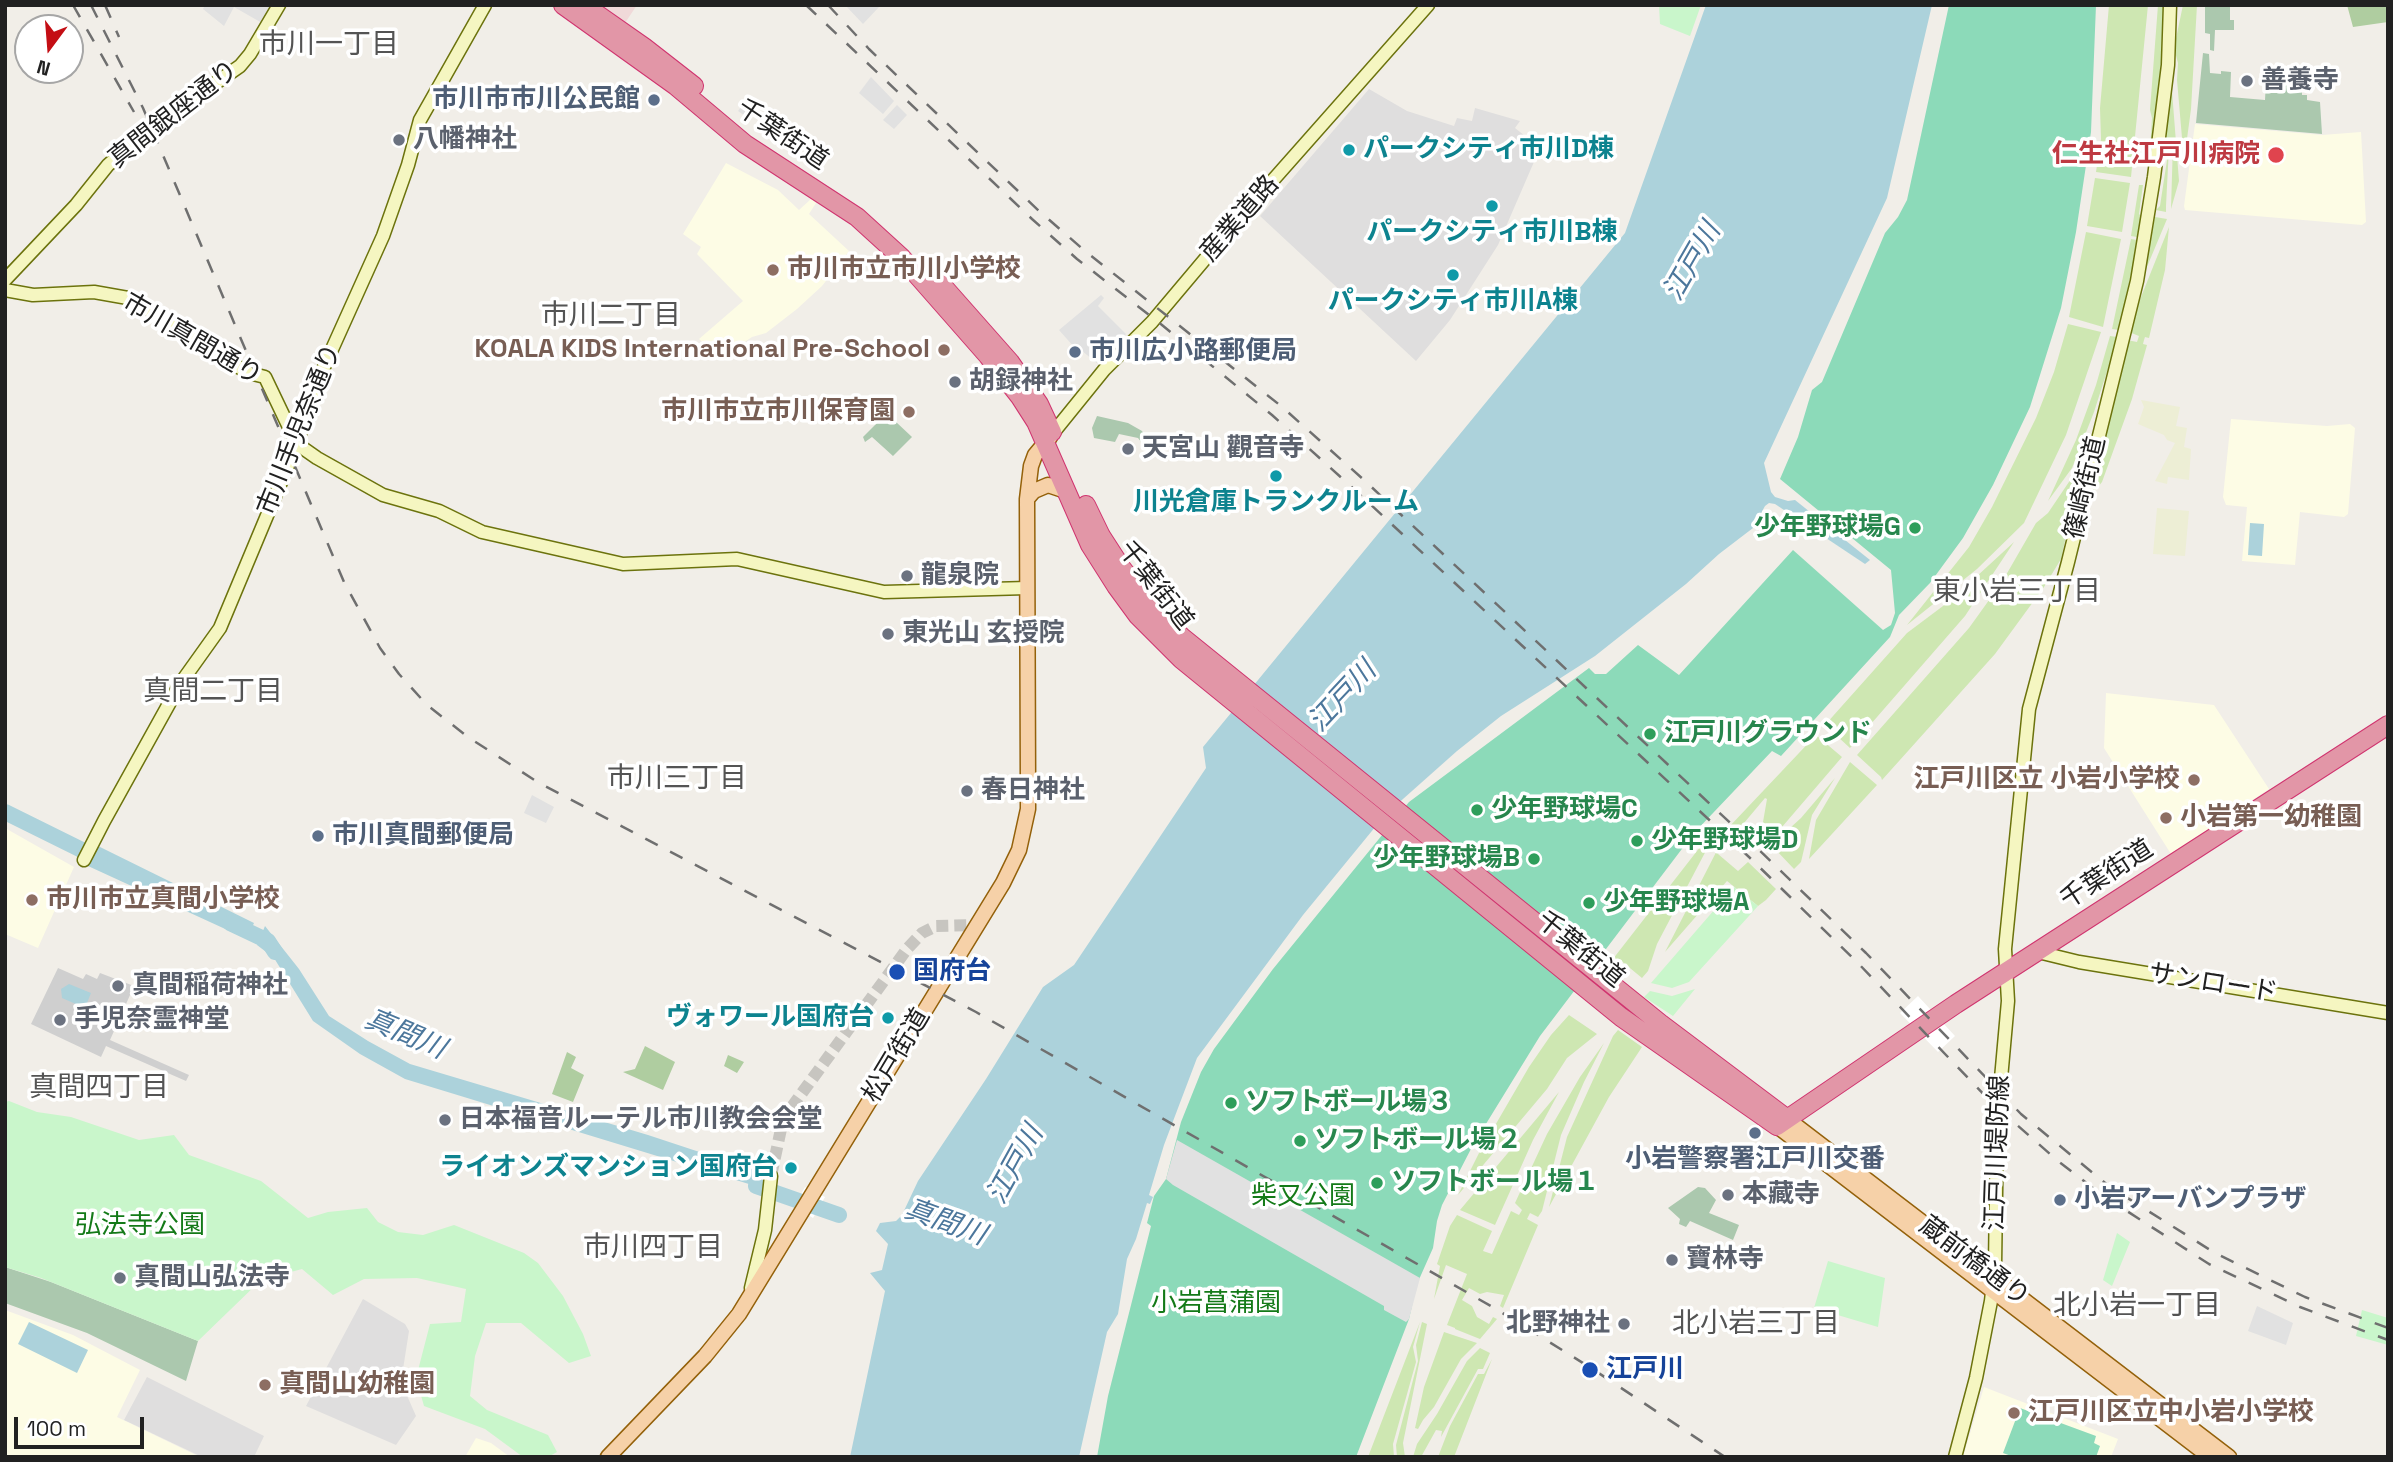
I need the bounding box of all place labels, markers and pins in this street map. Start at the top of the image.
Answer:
place label: 善養寺 [2261,65,2339,97]
marker: 善養寺 [2239,73,2255,89]
place label: 市川市市川公民館 [432,84,640,116]
marker: 市川市市川公民館 [646,92,662,108]
place label: 八幡神社 [413,124,517,156]
marker: 八幡神社 [391,132,407,148]
place label: パークシティ市川D棟 [1363,134,1614,166]
place label: 仁生社江戸川病院 [2052,139,2260,171]
marker: パークシティ市川D棟 [1341,142,1357,158]
marker: 仁生社江戸川病院 [2266,145,2286,165]
marker: パークシティ市川B棟 [1484,198,1500,214]
place label: パークシティ市川B棟 [1366,217,1618,249]
place label: 市川市立市川小学校 [787,254,1021,286]
marker: 市川市立市川小学校 [765,262,781,278]
marker: パークシティ市川A棟 [1445,267,1461,283]
place label: パークシティ市川A棟 [1328,286,1578,318]
place label: KOALA KIDS International Pre-School [475,334,930,366]
place label: 市川広小路郵便局 [1089,336,1297,368]
marker: KOALA KIDS International Pre-School [936,342,952,358]
marker: 市川広小路郵便局 [1067,344,1083,360]
place label: 胡録神社 [969,366,1073,398]
marker: 胡録神社 [947,374,963,390]
place label: 市川市立市川保育園 [661,396,895,428]
marker: 市川市立市川保育園 [901,404,917,420]
place label: 天宮山 觀音寺 [1142,433,1305,465]
marker: 天宮山 觀音寺 [1120,441,1136,457]
marker: 川光倉庫トランクルーム [1268,468,1284,484]
place label: 川光倉庫トランクルーム [1133,487,1419,519]
place label: 少年野球場G [1754,512,1901,544]
marker: 少年野球場G [1907,520,1923,536]
place label: 龍泉院 [921,560,999,592]
marker: 龍泉院 [899,568,915,584]
place label: 東光山 玄授院 [902,618,1065,650]
marker: 東光山 玄授院 [880,626,896,642]
place label: 江戸川グラウンド [1664,718,1872,750]
marker: 江戸川グラウンド [1642,726,1658,742]
place label: 江戸川区立 小岩小学校 [1913,764,2180,796]
marker: 江戸川区立 小岩小学校 [2186,772,2202,788]
place label: 春日神社 [981,775,1085,807]
marker: 春日神社 [959,783,975,799]
place label: 少年野球場C [1491,794,1638,826]
marker: 少年野球場C [1469,802,1485,818]
place label: 小岩第一幼稚園 [2180,802,2362,834]
marker: 小岩第一幼稚園 [2158,810,2174,826]
place label: 市川真間郵便局 [332,820,514,852]
place label: 少年野球場D [1651,825,1798,857]
marker: 市川真間郵便局 [310,828,326,844]
marker: 少年野球場D [1629,833,1645,849]
place label: 少年野球場B [1373,843,1520,875]
marker: 少年野球場B [1526,851,1542,867]
place label: 市川市立真間小学校 [46,884,280,916]
place label: 少年野球場A [1603,887,1749,919]
marker: 市川市立真間小学校 [24,892,40,908]
marker: 少年野球場A [1581,895,1597,911]
place label: 国府台 [913,956,991,988]
marker: 国府台 [887,962,907,982]
place label: 真間稲荷神社 [132,970,288,1002]
marker: 真間稲荷神社 [110,978,126,994]
place label: ヴォワール国府台 [666,1002,874,1034]
place label: 手児奈霊神堂 [74,1004,230,1036]
marker: ヴォワール国府台 [880,1010,896,1026]
marker: 手児奈霊神堂 [52,1012,68,1028]
place label: ソフトボール場３ [1245,1087,1453,1119]
marker: ソフトボール場３ [1223,1095,1239,1111]
place label: 日本福音ルーテル市川教会会堂 [459,1104,823,1136]
marker: 日本福音ルーテル市川教会会堂 [437,1112,453,1128]
place label: ソフトボール場２ [1314,1125,1522,1157]
marker: 小岩警察署江戸川交番 [1747,1125,1763,1141]
marker: ソフトボール場２ [1292,1133,1308,1149]
place label: 小岩警察署江戸川交番 [1625,1144,1885,1176]
place label: ライオンズマンション国府台 [439,1152,777,1184]
marker: ライオンズマンション国府台 [783,1160,799,1176]
place label: ソフトボール場１ [1391,1167,1599,1199]
marker: ソフトボール場１ [1369,1175,1385,1191]
place label: 本藏寺 [1742,1179,1820,1211]
place label: 小岩アーバンプラザ [2074,1184,2306,1216]
marker: 本藏寺 [1720,1187,1736,1203]
marker: 小岩アーバンプラザ [2052,1192,2068,1208]
place label: 寶林寺 [1686,1244,1764,1276]
marker: 寶林寺 [1664,1252,1680,1268]
place label: 真間山弘法寺 [134,1262,290,1294]
marker: 真間山弘法寺 [112,1270,128,1286]
place label: 北野神社 [1506,1308,1610,1340]
marker: 北野神社 [1616,1316,1632,1332]
place label: 江戸川 [1606,1354,1684,1386]
marker: 江戸川 [1580,1360,1600,1380]
place label: 真間山幼稚園 [279,1369,435,1401]
marker: 真間山幼稚園 [257,1377,273,1393]
place label: 江戸川区立中小岩小学校 [2028,1397,2314,1429]
marker: 江戸川区立中小岩小学校 [2006,1405,2022,1421]

